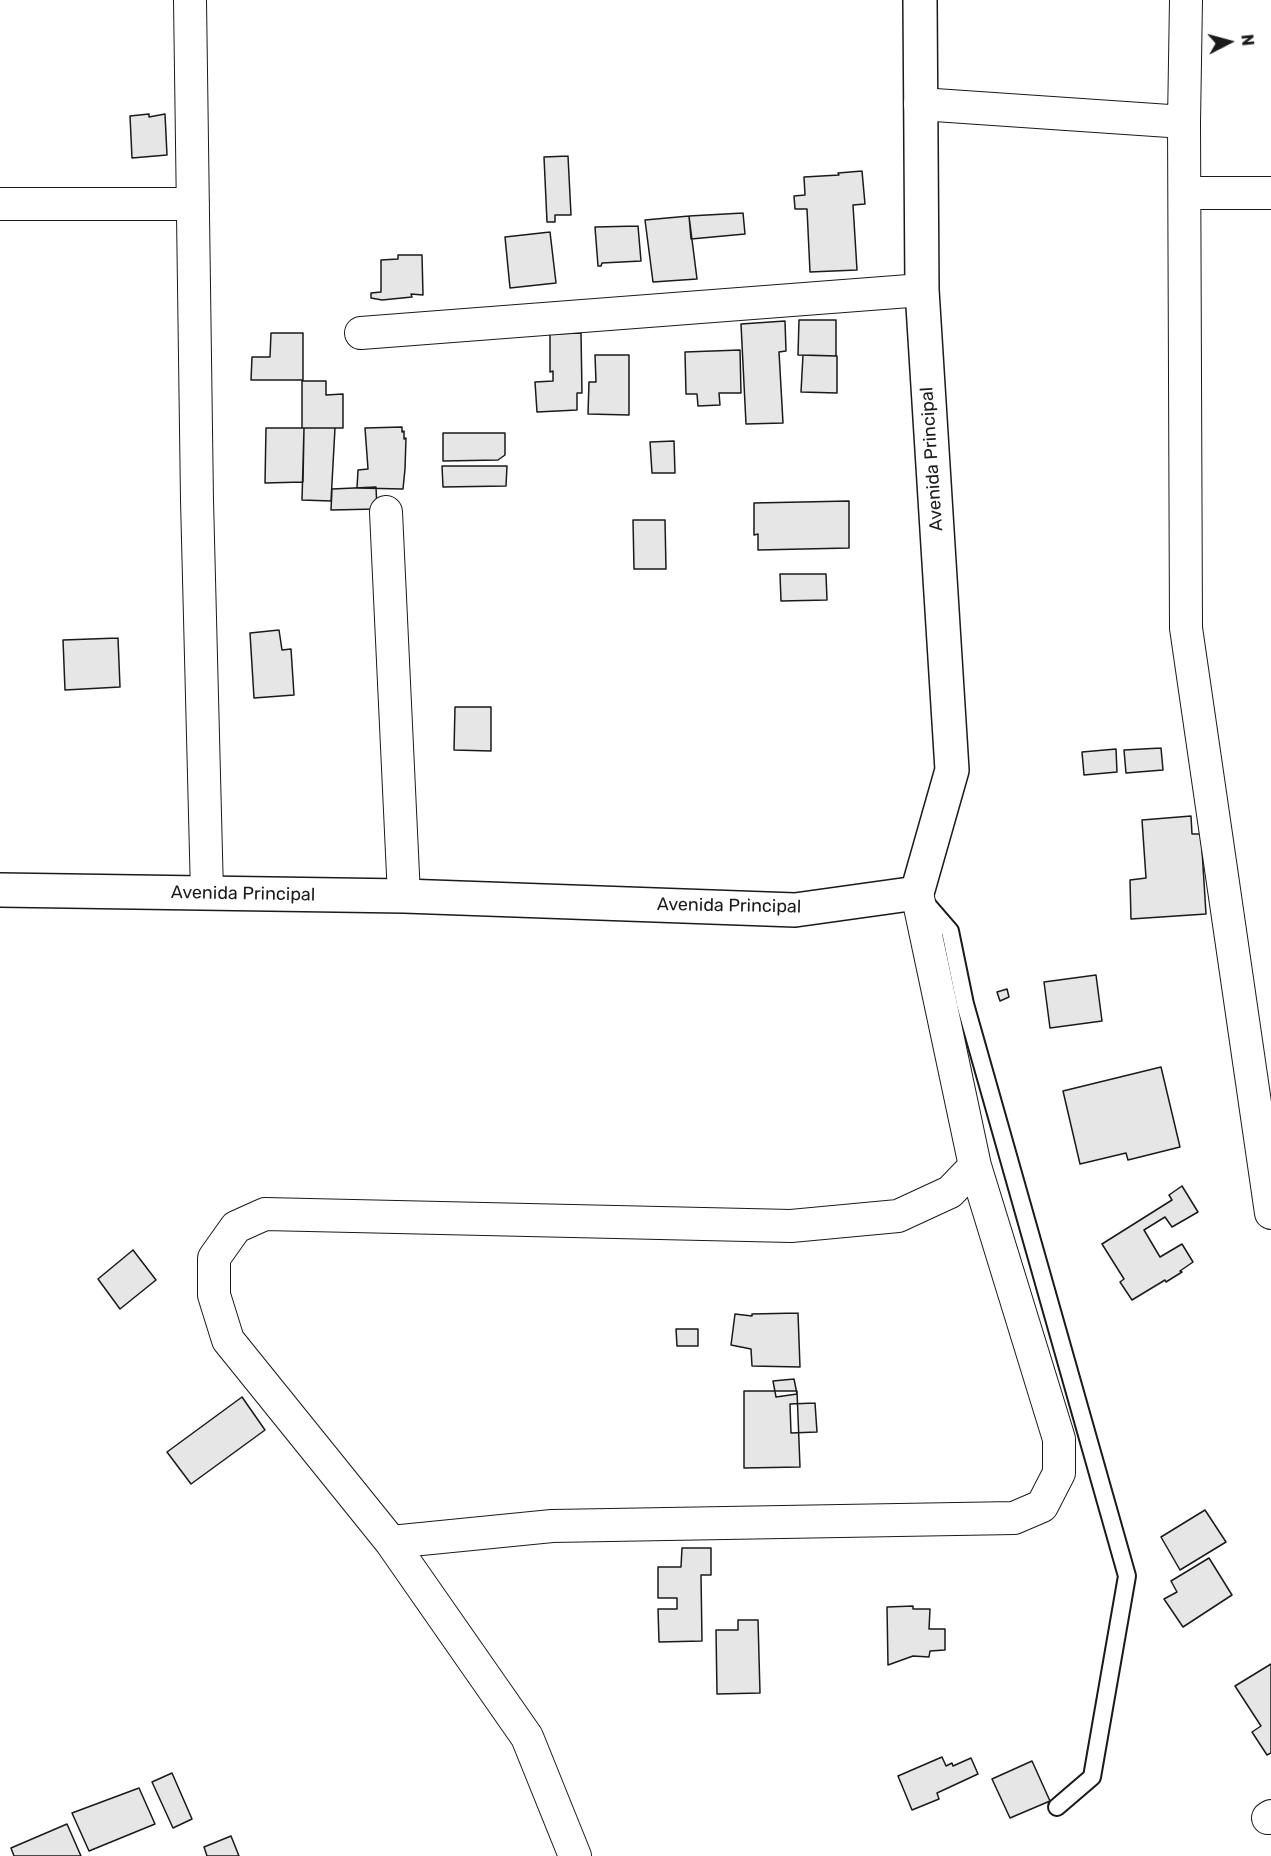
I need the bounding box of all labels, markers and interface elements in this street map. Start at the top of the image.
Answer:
north arrow [1199,12,1259,72]
text: N [1237,33,1257,47]
street label: Avenida Principal [916,386,948,532]
street label: Avenida Principal [171,882,315,906]
street label: Avenida Principal [657,894,801,918]

